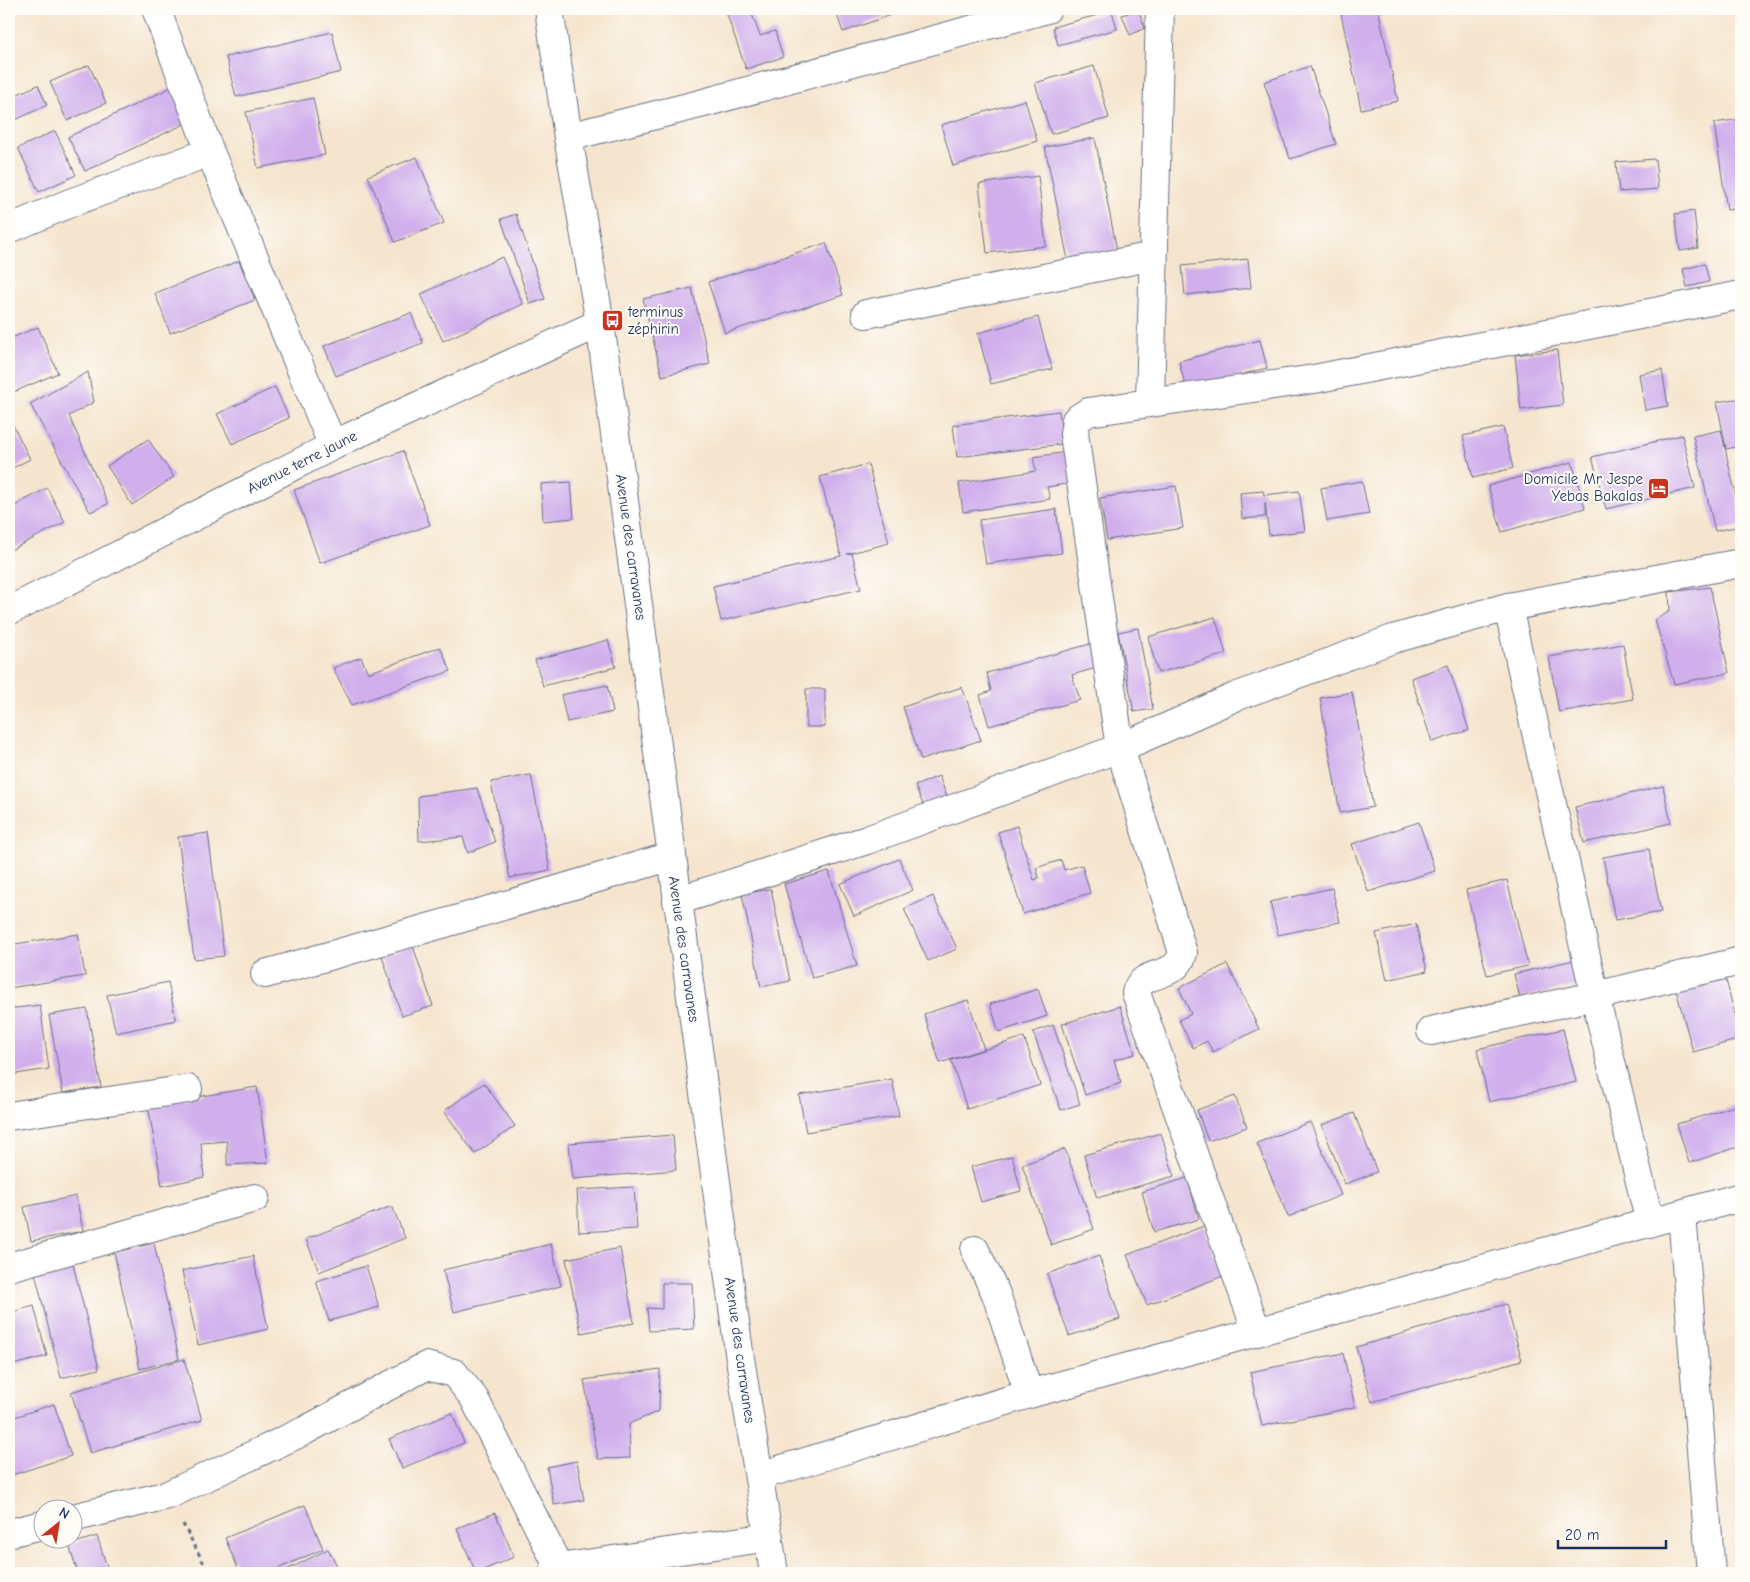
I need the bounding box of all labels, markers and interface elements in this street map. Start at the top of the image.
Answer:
place label: terminus zéphirin [627,303,683,338]
bus stop icon: terminus zéphirin [600,309,624,333]
street label: Avenue terre jaune [244,426,360,497]
place label: Domicile Mr Jespe Yebas Bakalas [1524,470,1643,505]
street label: Avenue des carravanes [612,473,650,621]
hotel icon: Domicile Mr Jespe Yebas Bakalas [1647,476,1671,500]
street label: Avenue des carravanes [665,875,703,1023]
street label: Avenue des carravanes [721,1276,759,1424]
north arrow [32,1500,82,1550]
text: N [56,1504,72,1523]
scale bar [1558,1517,1665,1549]
text: 20 m [1565,1526,1599,1544]

